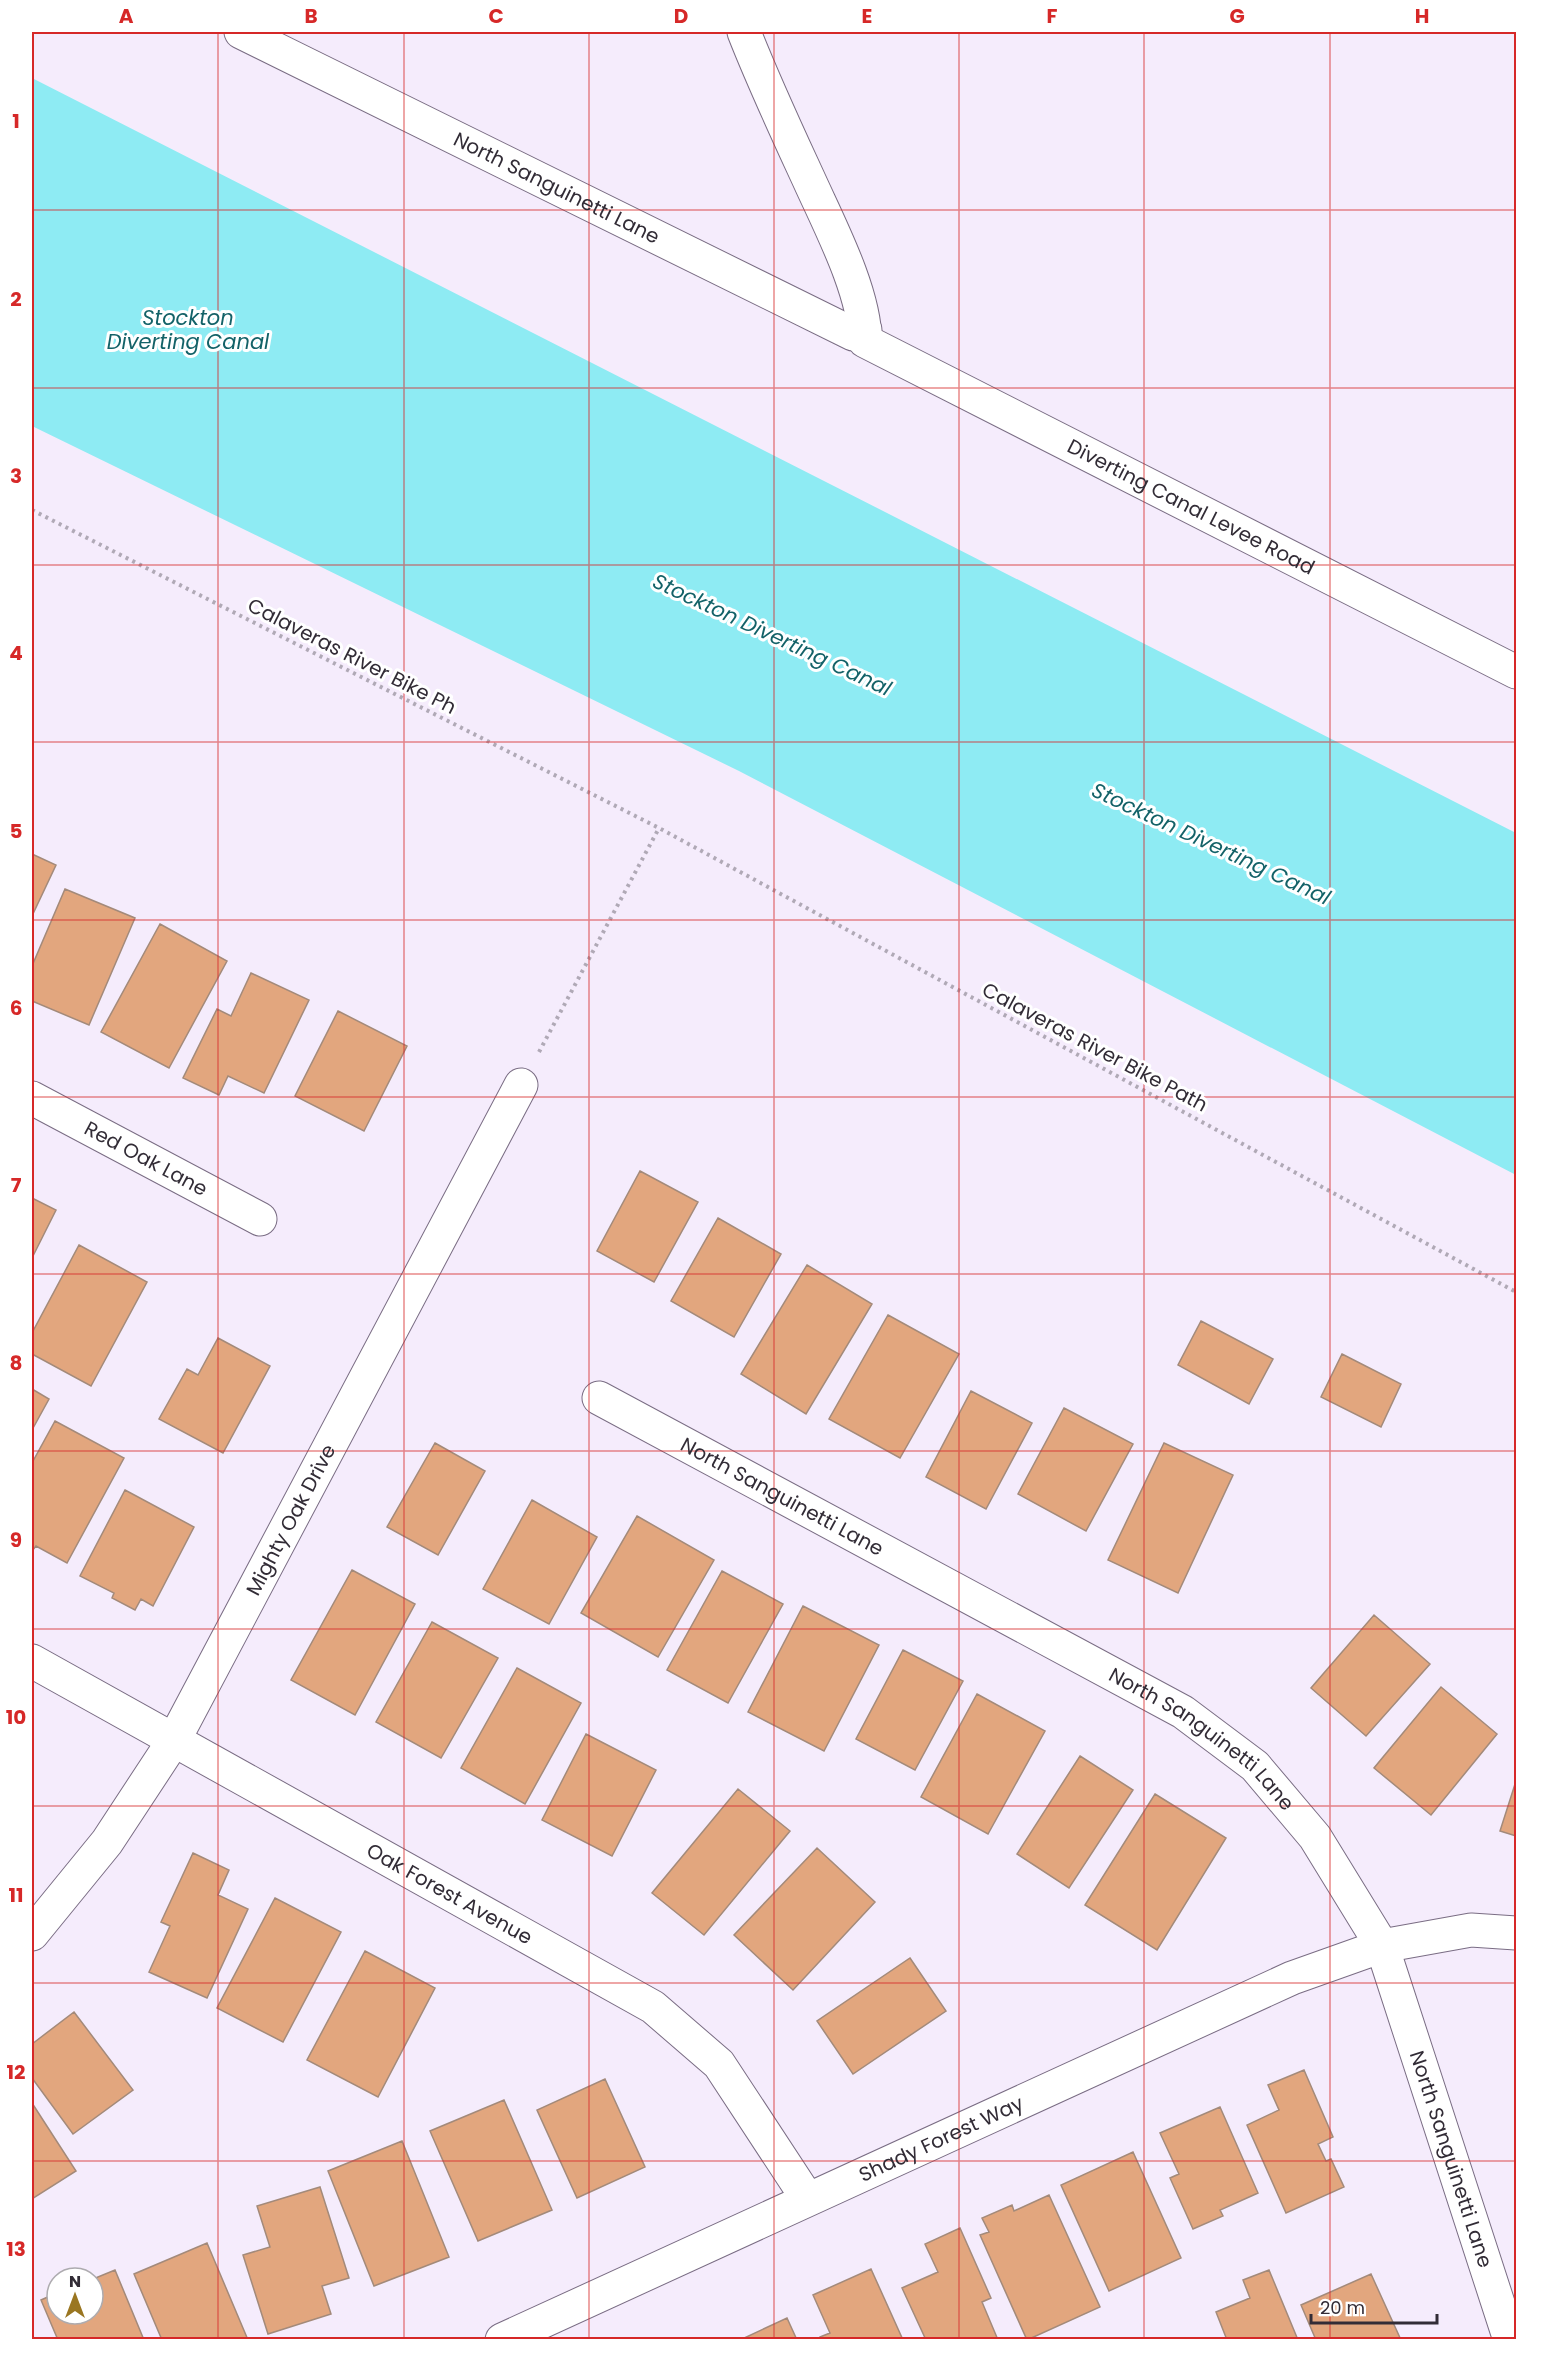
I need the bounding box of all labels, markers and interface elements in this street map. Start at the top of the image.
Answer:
text: A [119,2,134,30]
text: B [304,2,318,30]
text: C [488,2,504,30]
text: D [674,2,688,30]
text: E [862,2,872,30]
text: F [1047,2,1058,30]
text: G [1229,2,1245,30]
text: H [1415,2,1429,30]
text: 1 [12,107,20,135]
street label: North Sanguinetti Lane [449,125,664,250]
text: 2 [10,285,22,313]
water label: Stockton Diverting Canal [107,303,270,356]
street label: Diverting Canal Levee Road [1062,432,1320,581]
text: 3 [10,462,22,490]
water label: Stockton Diverting Canal [648,566,897,703]
street label: Calaveras River Bike Ph [243,591,461,721]
text: 4 [9,639,23,667]
water label: Stockton Diverting Canal [1087,775,1336,912]
text: 5 [10,817,23,845]
street label: Calaveras River Bike Path [977,976,1213,1118]
text: 6 [10,994,22,1022]
street label: Red Oak Lane [79,1114,212,1203]
text: 7 [11,1171,22,1199]
text: 8 [10,1349,22,1377]
street label: North Sanguinetti Lane [676,1431,889,1562]
street label: Mighty Oak Drive [239,1439,342,1600]
text: 9 [10,1526,22,1554]
street label: North Sanguinetti Lane [1104,1661,1301,1816]
text: 10 [6,1703,26,1731]
street label: Oak Forest Avenue [362,1836,538,1951]
text: 11 [8,1881,24,1909]
street label: North Sanguinetti Lane [1403,2047,1500,2271]
text: 12 [7,2058,25,2086]
street label: Shady Forest Way [854,2089,1028,2189]
text: 13 [6,2235,26,2263]
north arrow [45,2266,105,2326]
text: N [69,2270,81,2293]
scale bar [1311,2287,1437,2325]
text: 20 m [1320,2295,1365,2320]

